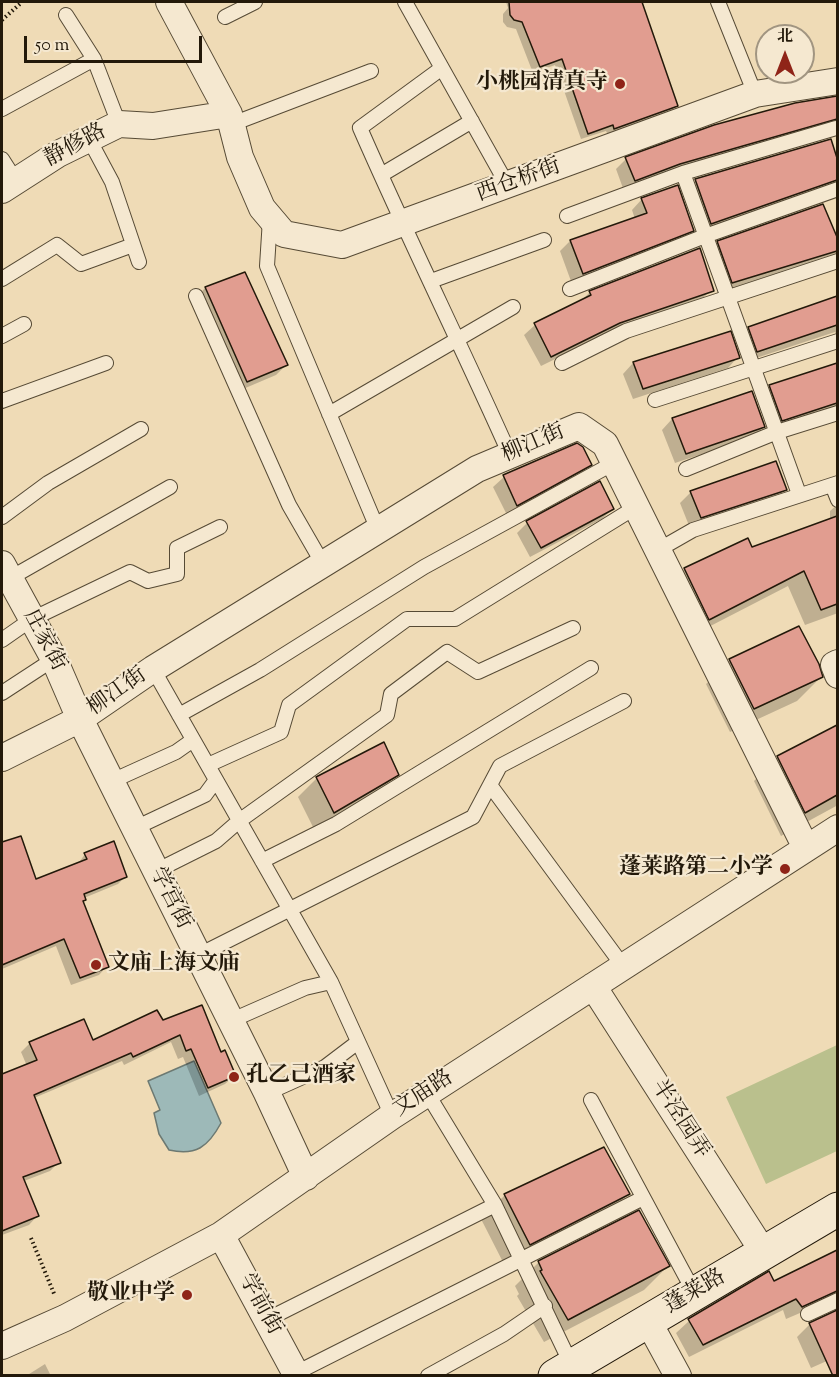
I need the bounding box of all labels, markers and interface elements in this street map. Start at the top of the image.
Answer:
scale bar [27,24,206,62]
north arrow [755,24,815,84]
text: 北 [777,26,793,49]
text: 50 m [35,33,69,59]
place label: 小桃园清真寺 [476,71,608,97]
marker: 小桃园清真寺 [613,77,627,91]
street label: 静修路 [41,120,111,174]
street label: 西仓桥街 [473,155,565,209]
street label: 柳江街 [498,420,570,470]
street label: 庄家街 [16,606,70,676]
street label: 柳江街 [83,663,153,723]
place label: 蓬莱路第二小学 [619,856,773,882]
marker: 蓬莱路第二小学 [778,862,792,876]
street label: 学宫街 [142,864,196,934]
place label: 文庙上海文庙 [108,952,240,978]
marker: 文庙上海文庙 [89,958,103,972]
place label: 孔乙己酒家 [246,1064,356,1090]
street label: 文庙路 [389,1066,459,1124]
marker: 孔乙己酒家 [227,1070,241,1084]
street label: 半泾园弄 [644,1076,714,1164]
street label: 蓬莱路 [661,1265,731,1321]
street label: 学前街 [231,1270,287,1340]
place label: 敬业中学 [87,1282,175,1308]
marker: 敬业中学 [180,1288,194,1302]

